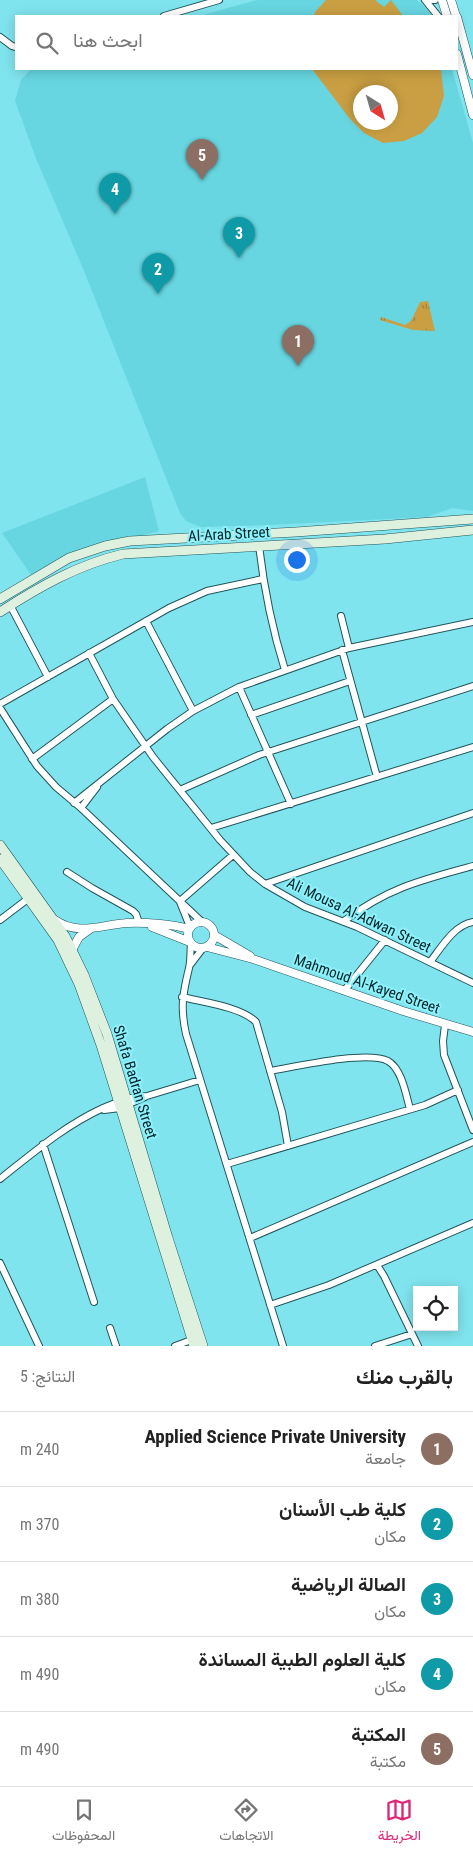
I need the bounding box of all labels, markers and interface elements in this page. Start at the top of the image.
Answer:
search box [15,15,458,70]
icon: search [33,29,61,57]
text: ابحث هنا [73,29,143,52]
north arrow [353,85,398,130]
pin: 5 [186,139,218,180]
pin: 4 [99,173,131,214]
pin: 3 [223,217,255,258]
pin: 2 [142,253,174,294]
pin: 1 [282,325,314,366]
street label: Al-Arab Street [188,523,270,545]
your location [284,547,310,573]
street label: Ali Mousa Al-Adwan Street [284,874,434,956]
street label: Mahmoud Al-Kayed Street [292,951,442,1017]
street label: Shafa Badran Street [109,1023,161,1141]
map controls [413,1286,458,1331]
button: locate [413,1286,458,1331]
text: بالقرب منك [356,1365,453,1389]
text: النتائج: 5 [20,1367,75,1386]
text: Applied Science Private University [144,1425,406,1448]
text: 240 m [20,1440,59,1459]
text: 1 [433,1440,441,1459]
text: جامعة [365,1449,406,1468]
text: كلية طب الأسنان [279,1498,406,1521]
text: 370 m [20,1515,59,1534]
text: 2 [433,1515,441,1534]
text: مكان [374,1527,406,1546]
text: الصالة الرياضية [291,1573,406,1596]
text: 380 m [20,1590,59,1609]
text: 3 [433,1590,441,1609]
text: مكان [374,1602,406,1621]
text: كلية العلوم الطبية المساندة [198,1648,406,1671]
text: 490 m [20,1665,59,1684]
text: 4 [433,1665,441,1684]
text: مكان [374,1677,406,1696]
text: المكتبة [351,1723,406,1746]
text: 490 m [20,1740,59,1759]
text: 5 [433,1740,441,1759]
text: مكتبة [370,1752,406,1771]
tab: المحفوظات [52,1796,115,1848]
tab: الاتجاهات [219,1796,274,1848]
tab: الخريطة [378,1796,421,1848]

